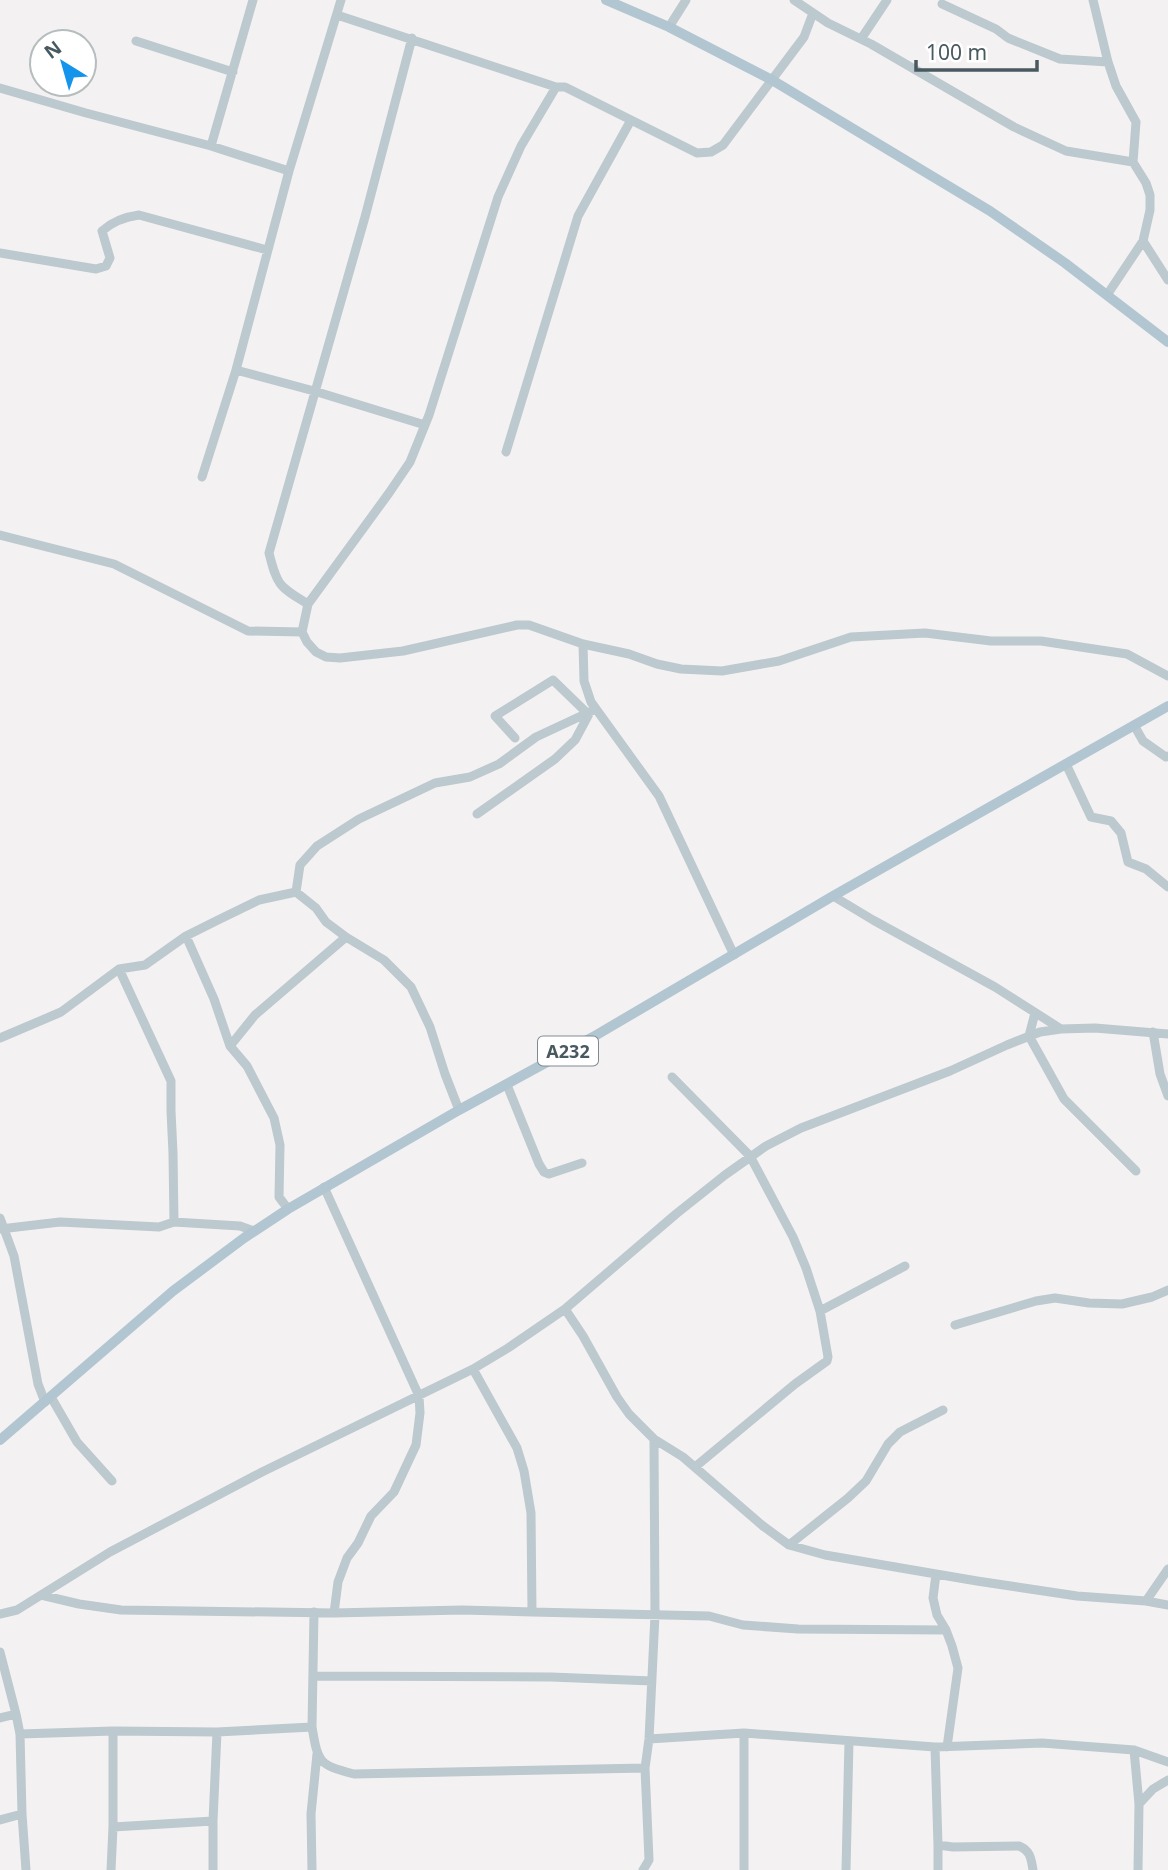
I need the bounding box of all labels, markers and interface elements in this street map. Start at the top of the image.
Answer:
north arrow [28,28,98,98]
scale bar [916,28,1037,72]
text: N [39,34,67,64]
text: 100 m [926,38,987,66]
road number: A232 [538,1036,598,1066]

